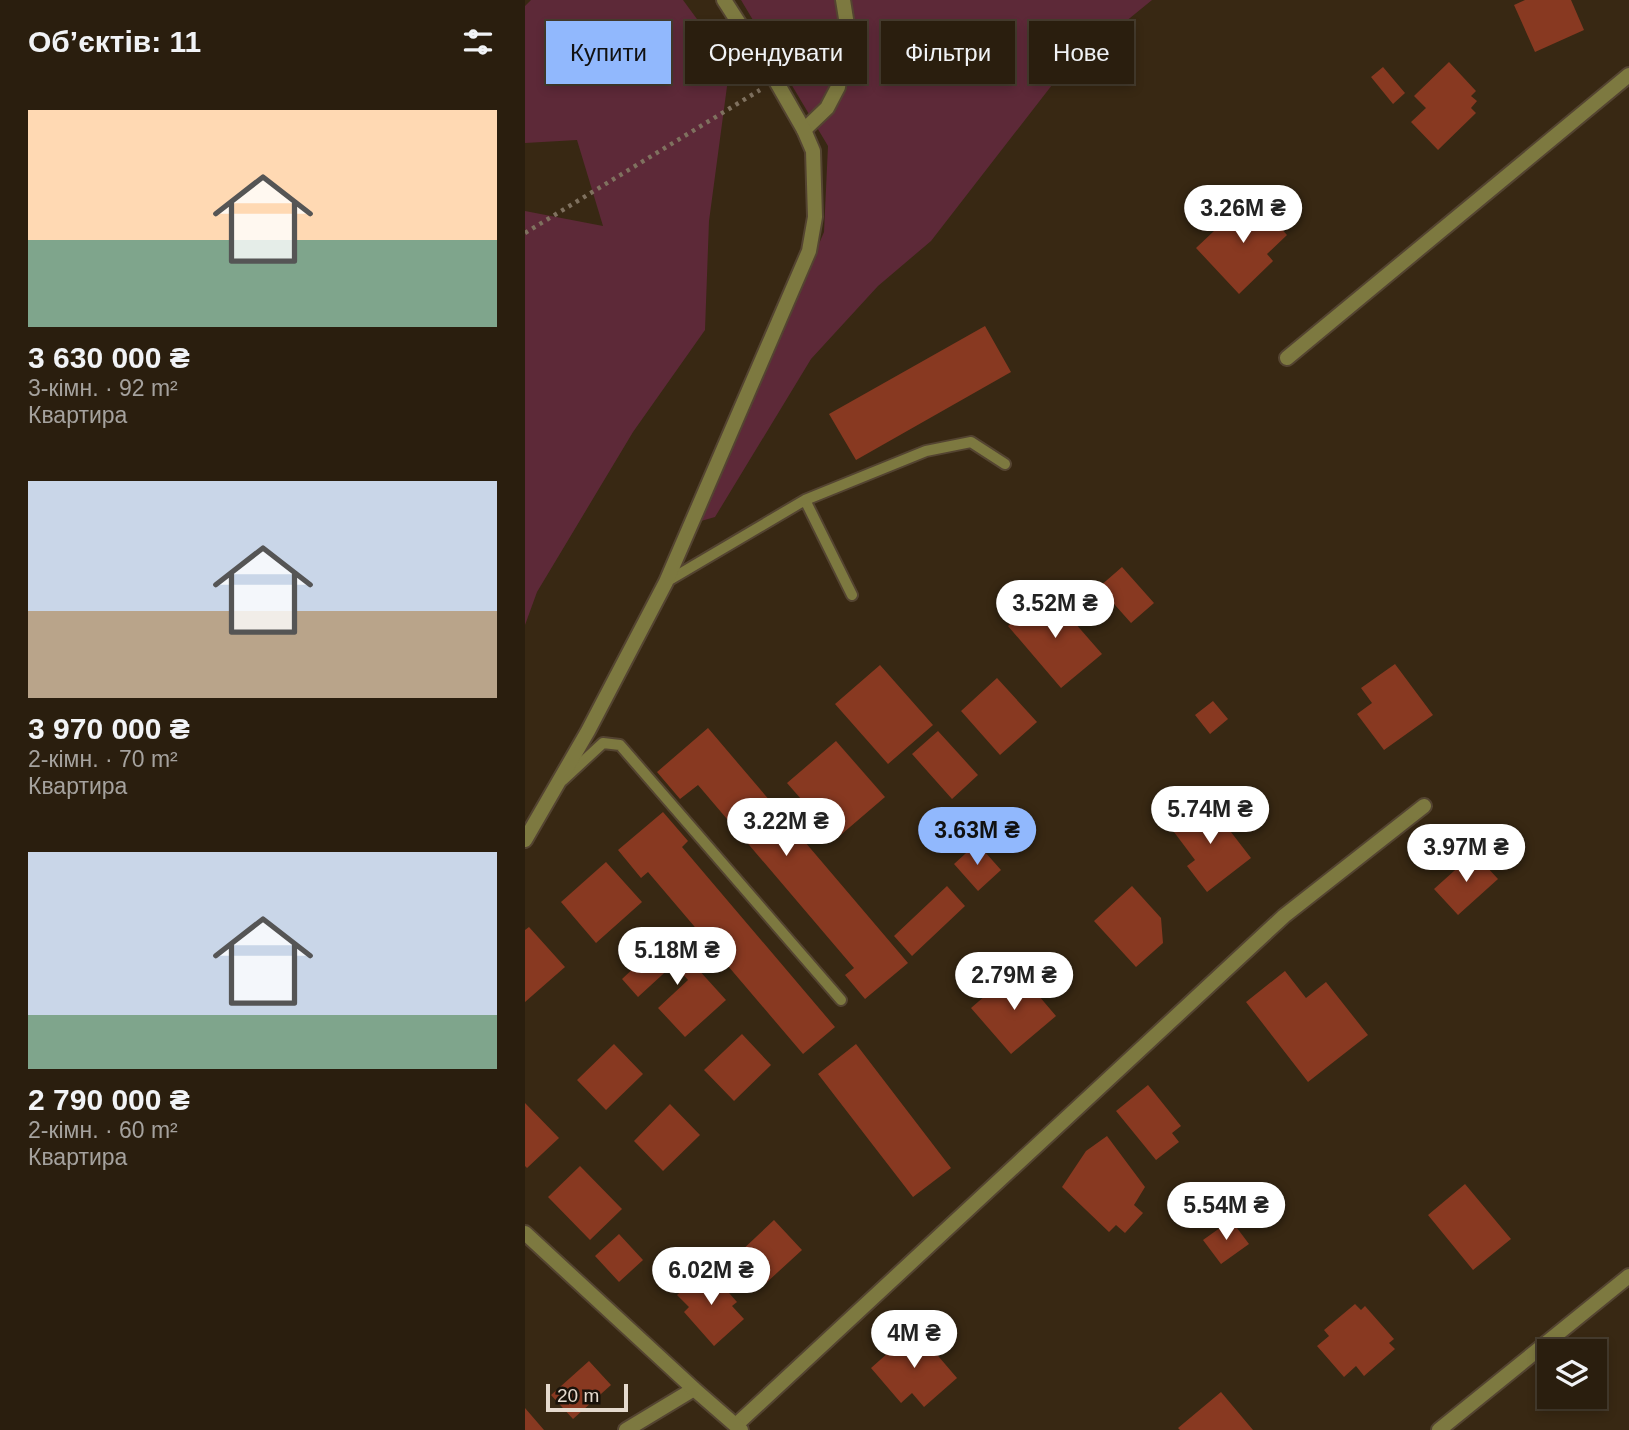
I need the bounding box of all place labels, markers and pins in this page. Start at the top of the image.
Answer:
pin: 3.26M ₴ [1178,186,1308,245]
pin: 3.52M ₴ [990,580,1120,640]
pin: 5.74M ₴ [1145,786,1275,846]
pin: 3.22M ₴ [721,798,851,858]
pin: 3.63M ₴ [912,808,1042,867]
pin: 3.97M ₴ [1401,824,1531,884]
pin: 5.18M ₴ [612,928,742,987]
pin: 2.79M ₴ [949,953,1079,1012]
pin: 5.54M ₴ [1161,1182,1291,1242]
pin: 6.02M ₴ [646,1248,776,1307]
pin: 4M ₴ [873,1310,955,1370]

